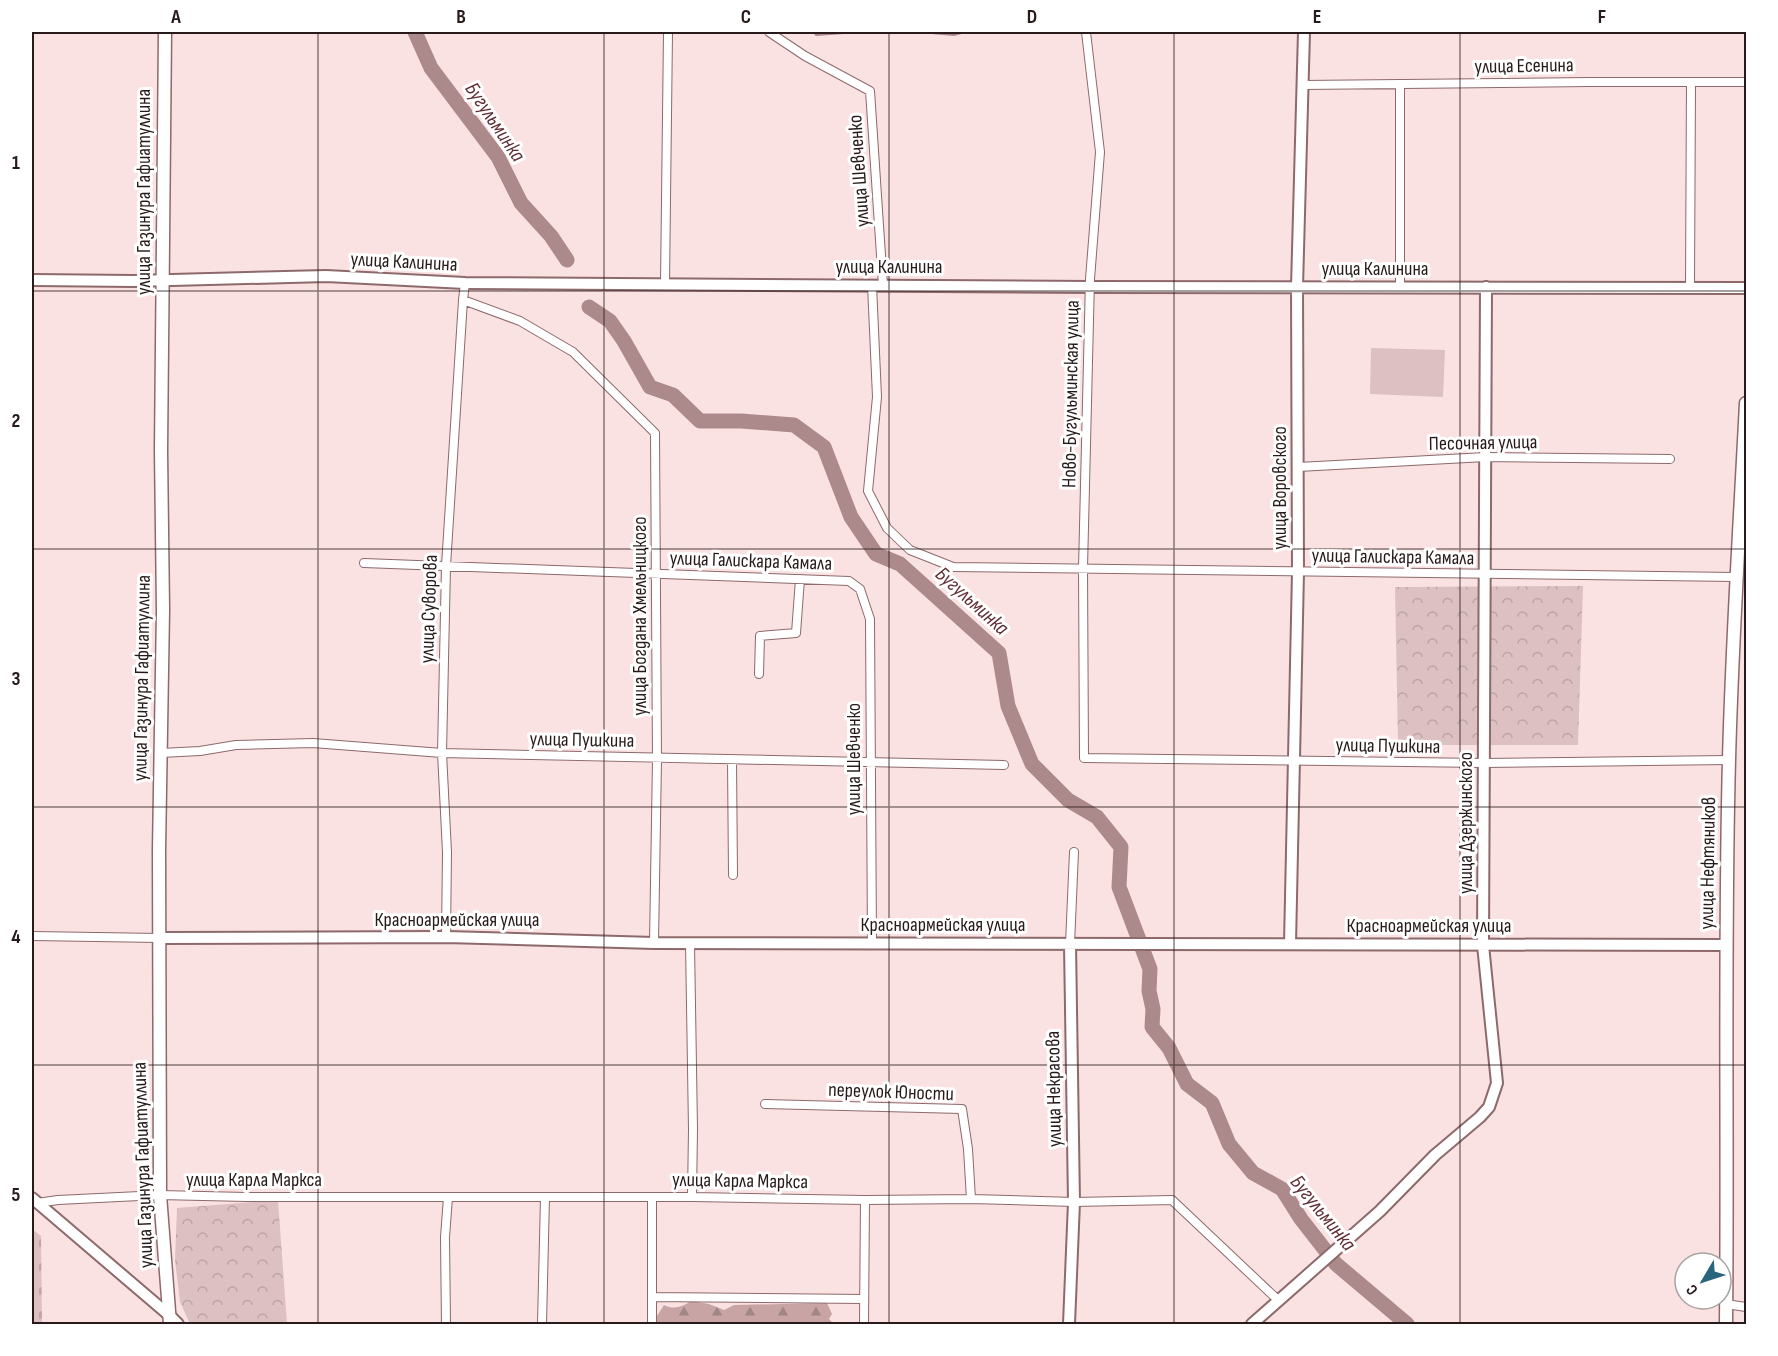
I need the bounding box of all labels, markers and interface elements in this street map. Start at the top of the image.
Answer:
text: A [170,5,181,29]
text: B [456,5,466,29]
text: C [741,5,751,29]
text: D [1027,5,1037,29]
text: E [1313,5,1321,29]
text: F [1598,5,1606,29]
street label: улица Есенина [1474,53,1574,79]
water label: Бугульминка [459,78,531,167]
street label: улица Газинура Гафиатуллина [132,89,156,295]
street label: улица Шевченко [843,114,875,228]
text: 1 [12,151,20,175]
street label: улица Калинина [350,247,458,277]
street label: улица Калинина [836,255,942,279]
street label: улица Калинина [1322,257,1428,281]
street label: Ново-Бугульминская улица [1057,300,1085,488]
text: 2 [12,409,20,433]
street label: улица Воровского [1268,426,1292,550]
street label: Песочная улица [1429,430,1537,456]
street label: улица Богдана Хмельницкого [628,516,652,716]
street label: улица Галискара Камала [1312,544,1474,570]
street label: улица Галискара Камала [669,546,833,576]
street label: улица Суворова [415,554,443,664]
water label: Бугульминка [930,562,1014,641]
street label: улица Газинура Гафиатуллина [128,575,156,781]
text: 3 [12,667,21,691]
street label: улица Шевченко [842,703,866,815]
street label: улица Пушкина [529,727,635,753]
street label: улица Пушкина [1335,733,1441,759]
street label: улица Дзержинского [1454,752,1478,894]
street label: улица Нефтяников [1695,797,1721,929]
street label: Красноармейская улица [375,908,539,932]
street label: Красноармейская улица [861,913,1025,937]
street label: Красноармейская улица [1347,914,1511,938]
text: 4 [11,925,21,949]
street label: улица Некрасова [1041,1031,1067,1147]
street label: улица Газинура Гафиатуллина [127,1062,159,1268]
street label: переулок Юности [828,1078,954,1106]
street label: улица Карла Маркса [186,1168,322,1192]
street label: улица Карла Маркса [672,1168,808,1194]
water label: Бугульминка [1285,1170,1361,1256]
text: 5 [12,1183,21,1207]
north arrow [1673,1251,1733,1311]
text: С [1683,1280,1702,1299]

